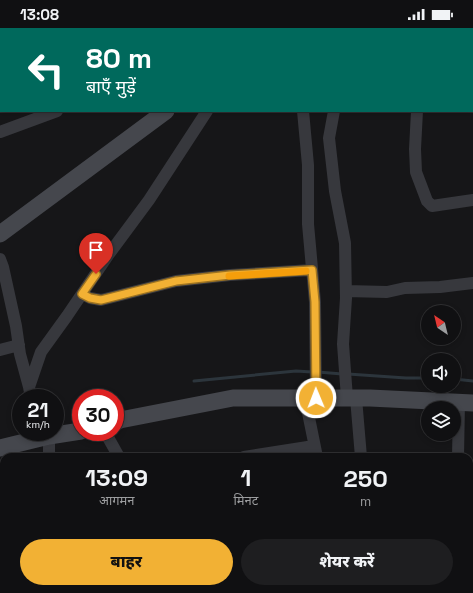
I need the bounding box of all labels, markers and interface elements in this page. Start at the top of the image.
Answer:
text: 13:08 [20,5,59,24]
text: 80 m [86,40,152,76]
icon: left [20,44,72,96]
text: बाएँ मुड़ें [86,75,136,98]
pin [79,233,113,274]
icon: arrive [85,239,107,261]
north arrow [421,305,461,345]
map controls [421,305,461,441]
button: sound [421,353,461,393]
position arrow [295,377,337,419]
speed limit sign: 30 [72,389,124,441]
text: 21 [28,397,48,423]
button: layers [421,401,461,441]
text: km/h [26,418,50,431]
text: 13:09 [85,462,148,493]
text: 1 [240,462,251,493]
text: 250 [344,463,388,494]
text: आगमन [99,492,135,509]
text: मिनट [233,492,258,509]
text: m [360,493,371,510]
button: बाहर [20,539,233,585]
button: शेयर करें [241,539,453,585]

